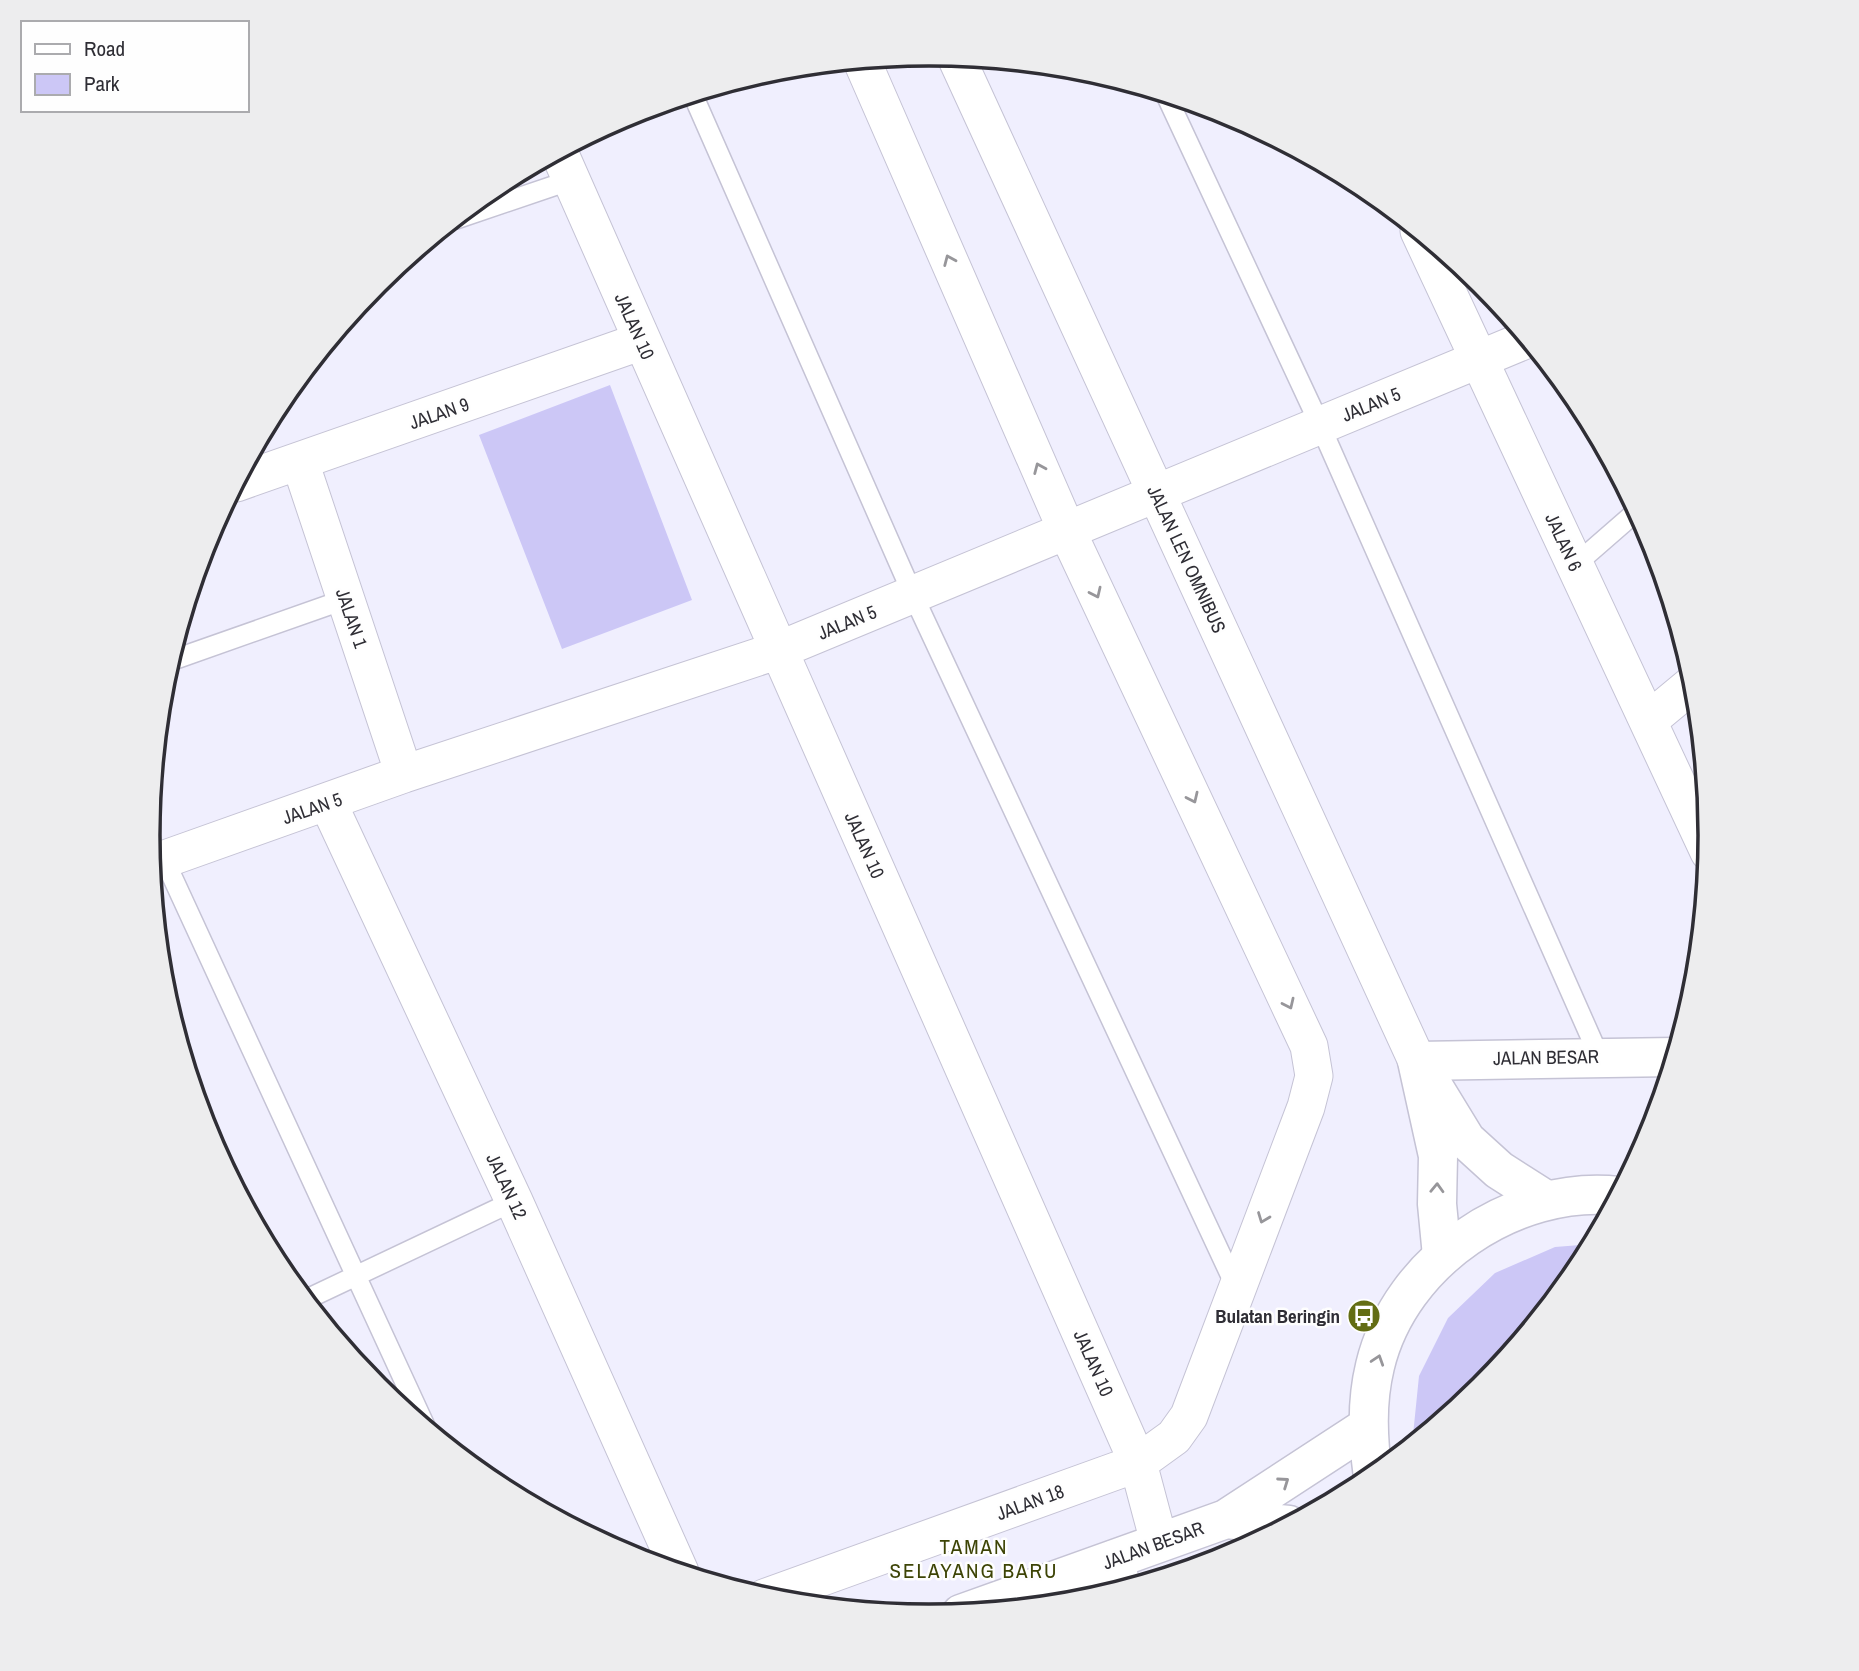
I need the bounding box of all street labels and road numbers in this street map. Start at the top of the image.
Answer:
street label: JALAN 10 [609,289,661,363]
street label: JALAN 5 [1338,380,1405,428]
street label: JALAN 9 [406,391,472,435]
street label: JALAN LEN OMNIBUS [1141,481,1233,637]
street label: JALAN 6 [1539,509,1589,575]
street label: JALAN 1 [330,585,374,652]
street label: JALAN 5 [814,598,881,646]
street label: JALAN 5 [279,786,346,830]
street label: JALAN 10 [839,808,891,882]
street label: JALAN BESAR [1493,1043,1599,1071]
street label: JALAN 12 [480,1149,534,1223]
street label: JALAN 10 [1068,1326,1120,1400]
street label: JALAN 18 [993,1478,1067,1526]
street label: JALAN BESAR [1099,1515,1207,1575]

